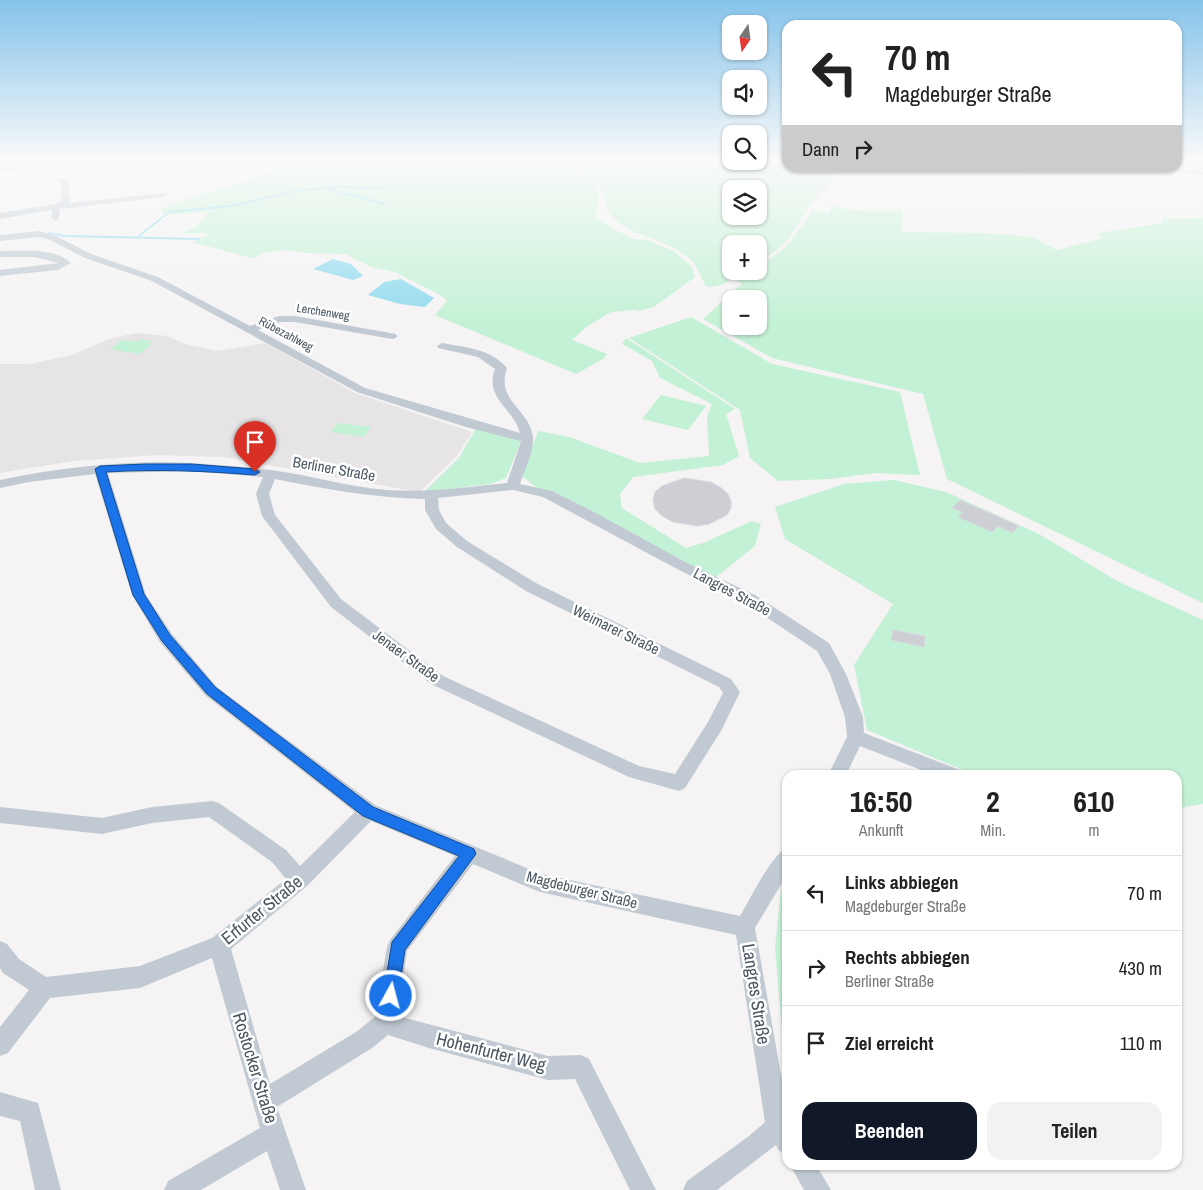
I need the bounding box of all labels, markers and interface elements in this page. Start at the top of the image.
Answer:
north arrow [722,15,768,60]
map controls [722,15,767,335]
text: 70 m [885,34,950,81]
icon: left [802,40,867,105]
button: sound [722,70,767,115]
text: Magdeburger Straße [885,79,1051,109]
button: search [722,125,767,170]
icon: right [849,135,877,163]
text: Dann [802,136,839,162]
button: layers [722,180,767,225]
button: + [722,235,767,280]
button: − [722,290,767,335]
street label: Lerchenweg [295,300,351,324]
street label: Rübezahlweg [256,313,317,355]
pin [234,421,276,472]
icon: arrive [241,428,269,456]
street label: Berliner Straße [291,451,377,486]
street label: Langres Straße [690,562,775,621]
street label: Weimarer Straße [569,599,663,660]
street label: Jenaer Straße [369,624,444,687]
text: 16:50 [850,781,913,821]
text: 2 [986,781,1000,821]
text: 610 [1073,781,1114,821]
text: Ankunft [859,819,903,841]
text: Min. [980,819,1006,841]
text: m [1088,819,1099,841]
street label: Magdeburger Straße [525,866,640,913]
street label: Erfurter Straße [216,869,307,950]
text: Links abbiegen [845,869,958,895]
icon: left [802,879,830,907]
text: 70 m [1127,880,1162,906]
text: Magdeburger Straße [845,895,966,917]
street label: Langres Straße [736,942,777,1046]
text: Rechts abbiegen [845,944,970,970]
icon: right [802,954,830,982]
text: 430 m [1119,955,1162,981]
position arrow [364,969,416,1021]
text: Berliner Straße [845,970,934,992]
street label: Rostocker Straße [227,1009,284,1126]
street label: Hohenfurter Weg [434,1026,549,1077]
icon: arrive [802,1029,830,1057]
text: Ziel erreicht [845,1030,933,1056]
text: 110 m [1120,1030,1162,1056]
button: Beenden [802,1102,977,1160]
button: Teilen [987,1102,1162,1160]

